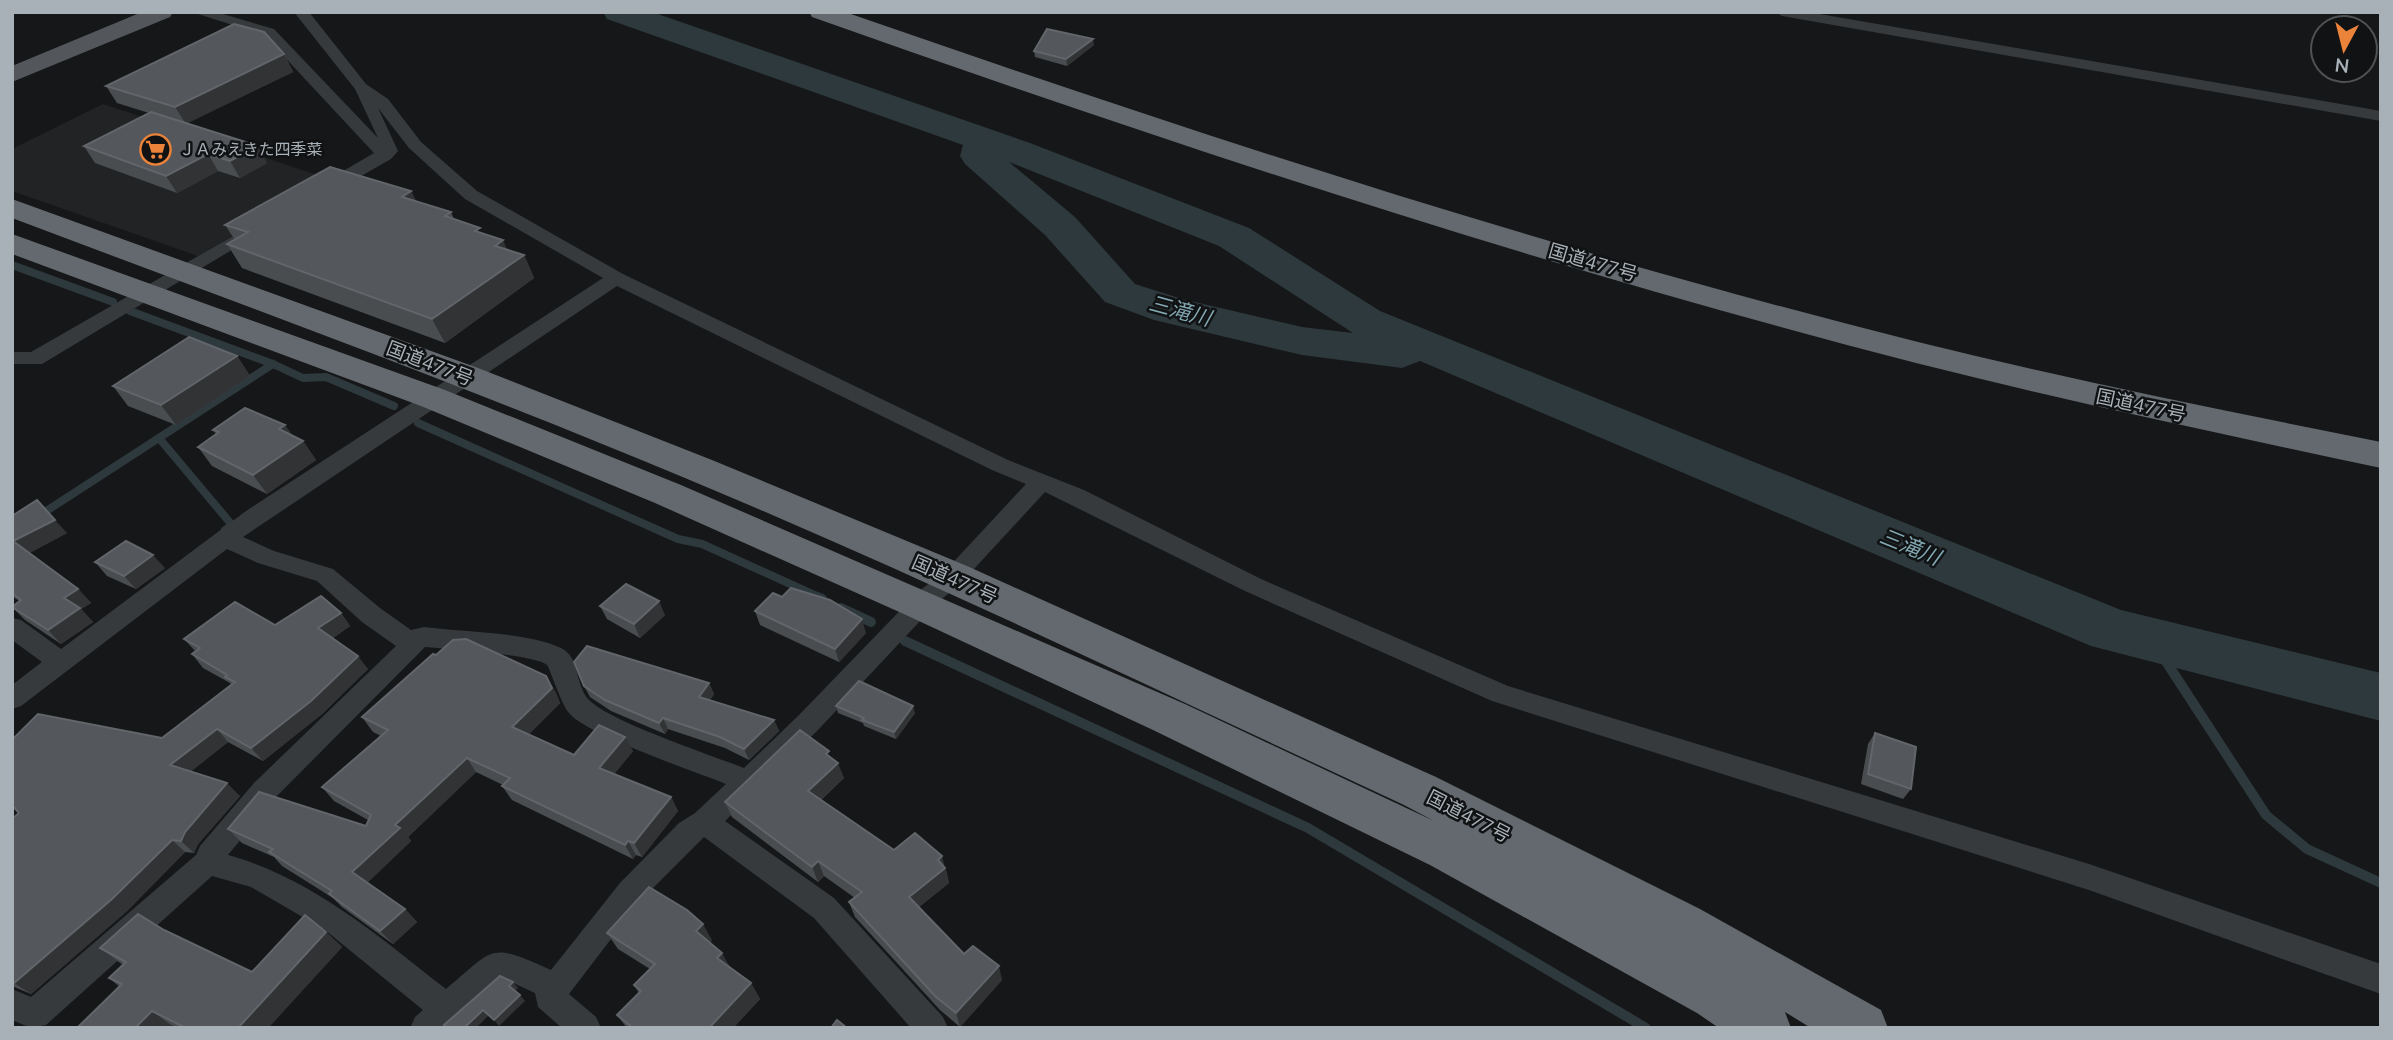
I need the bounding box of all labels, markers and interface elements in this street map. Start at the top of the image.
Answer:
north arrow [2309,14,2379,84]
text: N [2333,53,2351,79]
supermarket icon: ＪＡみえきた四季菜 [139,132,173,166]
place label: ＪＡみえきた四季菜 [179,139,323,159]
street label: 国道477号 [1546,238,1640,286]
water label: 三滝川 [1146,289,1216,331]
street label: 国道477号 [383,335,477,391]
street label: 国道477号 [2094,384,2188,426]
water label: 三滝川 [1876,522,1946,571]
street label: 国道477号 [908,549,1002,609]
street label: 国道477号 [1423,785,1515,847]

